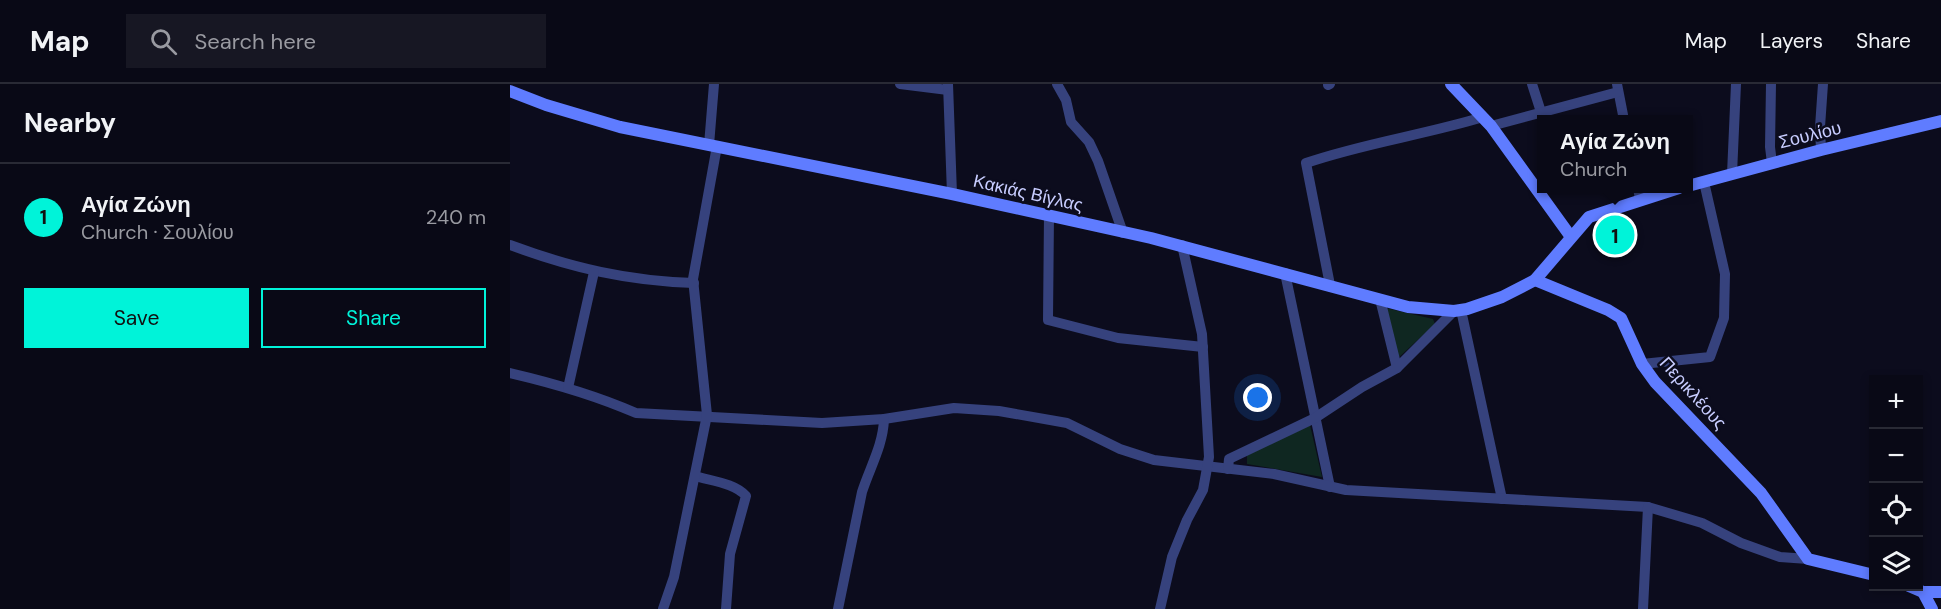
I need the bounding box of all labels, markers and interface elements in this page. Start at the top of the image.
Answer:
search box [126,14,546,68]
text: Map [30,23,90,60]
icon: search [147,25,180,58]
text: Search here [195,27,316,56]
text: Map [1685,27,1727,55]
text: Layers [1760,27,1823,55]
text: Share [1856,27,1911,55]
text: Nearby [24,106,116,140]
popup [1537,115,1693,193]
street label: Σουλίου [1776,116,1844,154]
text: Αγία Ζώνη [1560,127,1670,156]
text: Church [1560,156,1627,182]
street label: Κακιάς Βίγλας [971,169,1086,217]
text: Αγία Ζώνη [81,190,191,219]
text: 1 [40,204,47,230]
text: 240 m [426,204,486,230]
pin: 1 [1596,212,1634,258]
text: Church · Σουλίου [81,219,234,245]
button: Save [24,288,249,348]
button: Share [261,288,486,348]
street label: Περικλέους [1654,352,1732,435]
map controls [1869,375,1923,591]
button: + [1869,375,1923,429]
your location [1243,383,1272,412]
button: − [1869,429,1923,483]
button: locate [1869,483,1923,537]
button: layers [1869,537,1923,591]

